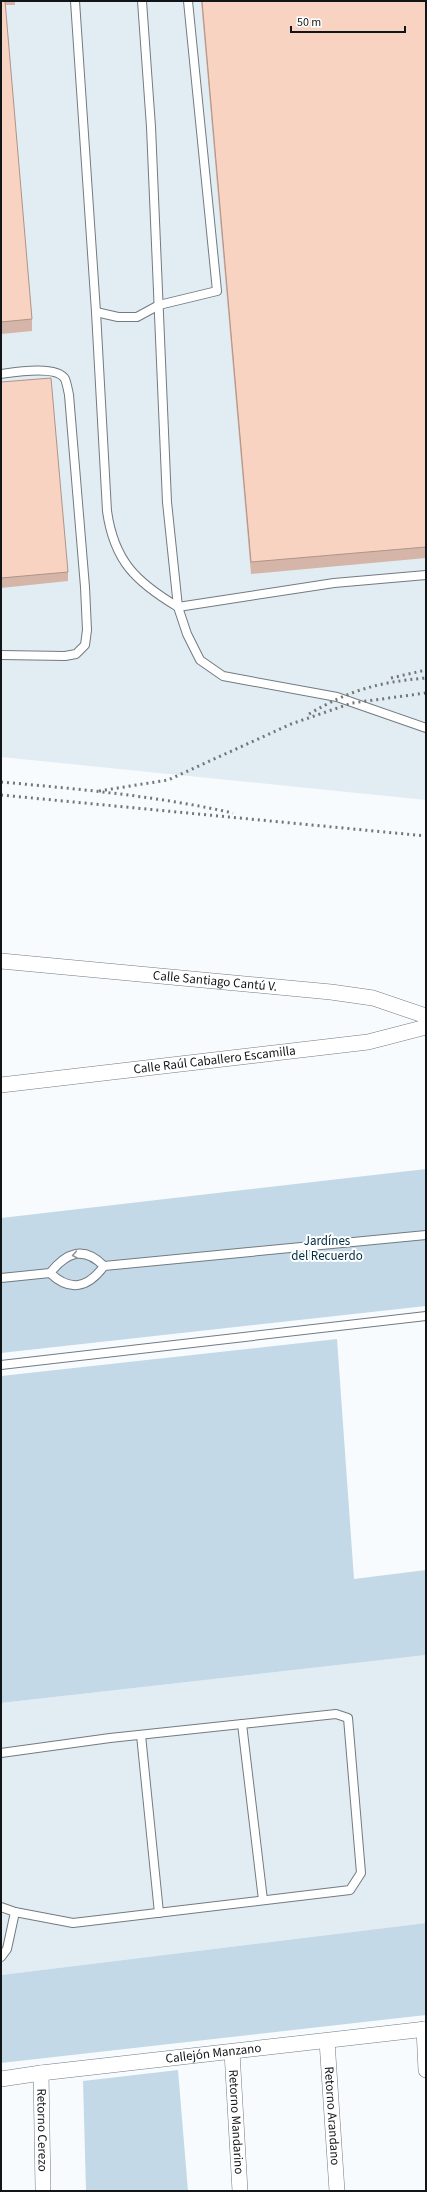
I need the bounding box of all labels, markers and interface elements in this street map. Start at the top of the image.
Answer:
scale bar [291,8,405,34]
text: 50 m [297,14,321,31]
street label: Calle Santiago Cantú V. [152,966,278,996]
street label: Calle Raúl Caballero Escamilla [132,1042,297,1078]
park label: Jardínes del Recuerdo [291,1232,363,1265]
one-way arrow [72,1250,79,1259]
street label: Callejón Manzano [165,2039,262,2068]
street label: Retorno Arandano [320,2066,344,2166]
street label: Retorno Mandarino [224,2069,248,2175]
street label: Retorno Cerezo [32,2088,52,2172]

